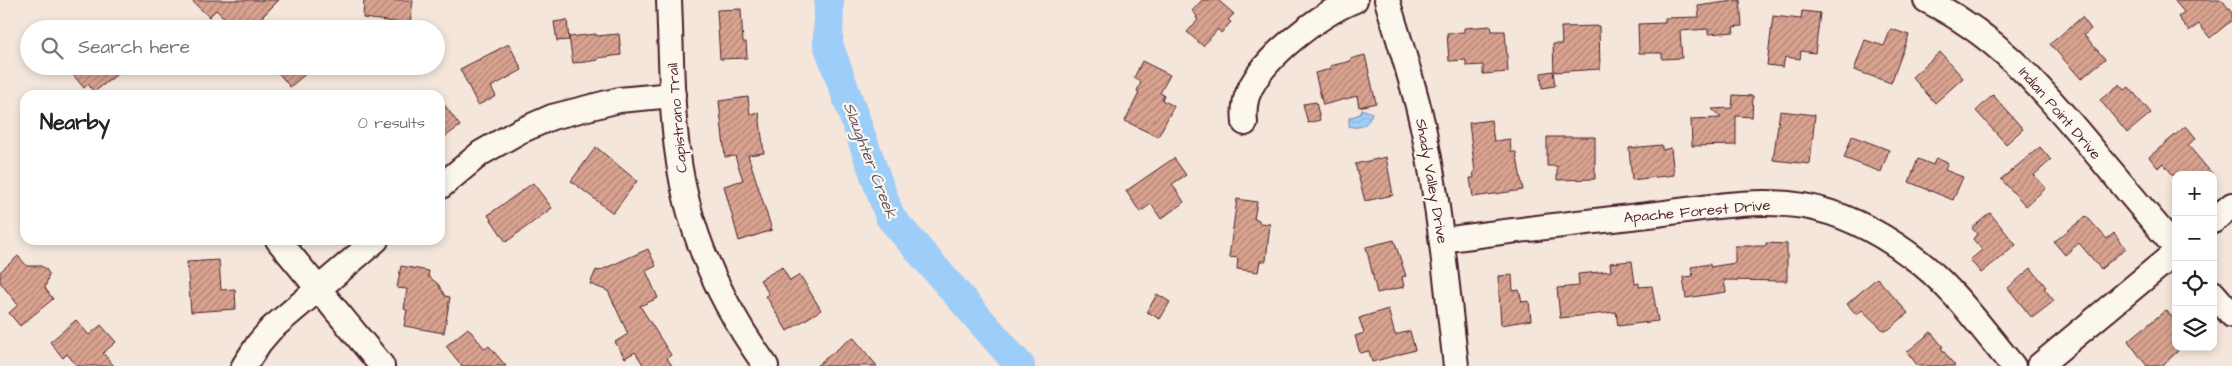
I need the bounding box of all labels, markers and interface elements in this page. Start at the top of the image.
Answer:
search box [20,20,445,75]
icon: search [38,34,66,62]
text: Search here [78,34,190,61]
street label: Capistrano Trail [662,62,693,174]
street label: Indian Point Drive [2013,62,2106,164]
water label: Slaughter Creek [837,99,903,223]
text: Nearby [40,108,110,137]
text: 0 results [358,112,425,134]
street label: Shady Valley Drive [1409,117,1453,246]
map controls [2172,171,2217,351]
button: + [2172,171,2217,216]
street label: Apache Forest Drive [1623,195,1771,228]
button: − [2172,216,2217,261]
button: locate [2172,261,2217,306]
button: layers [2172,306,2217,351]

